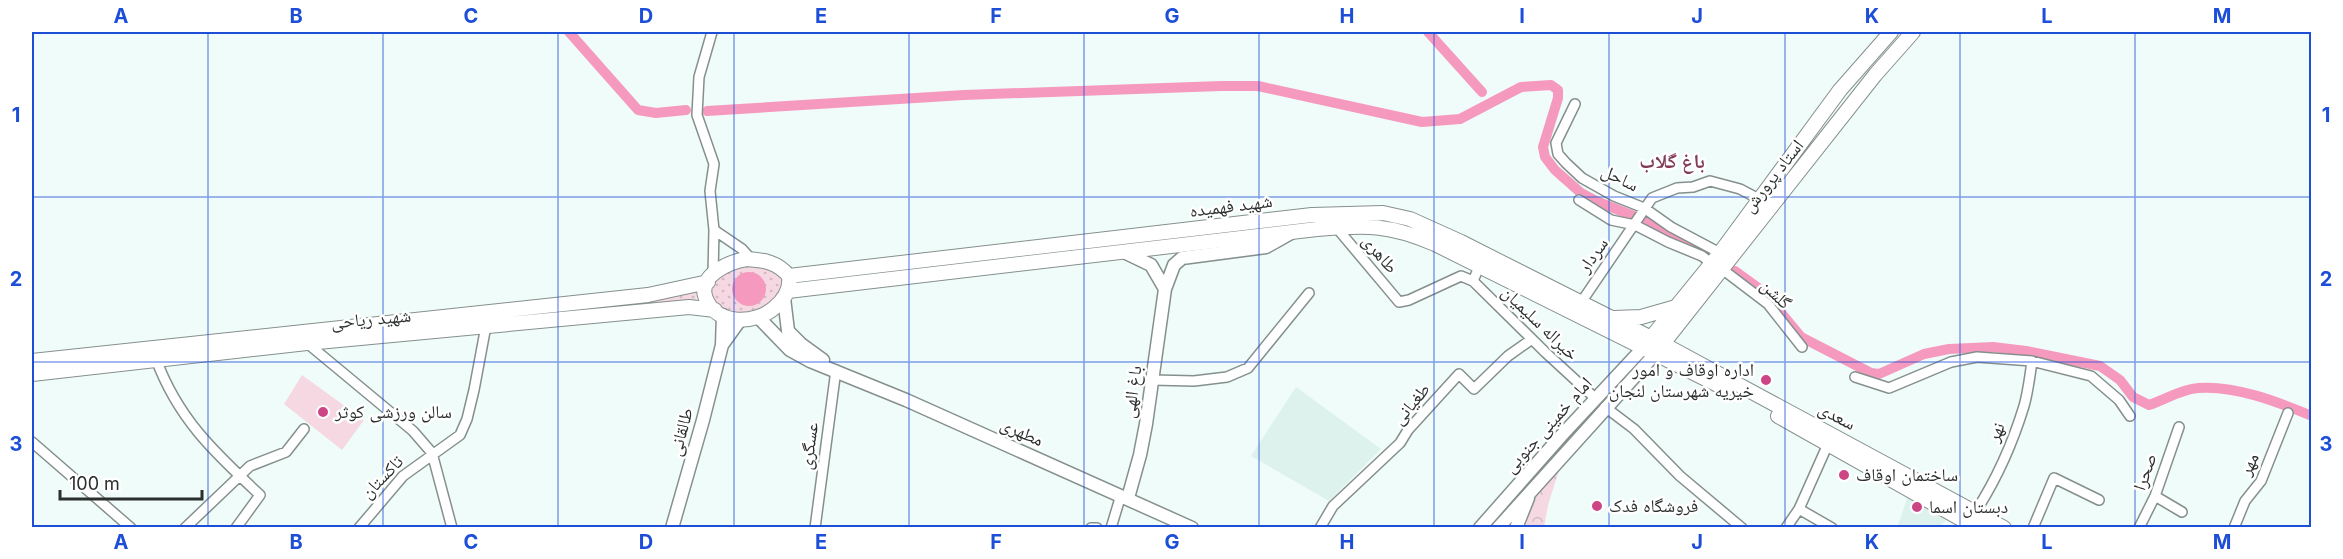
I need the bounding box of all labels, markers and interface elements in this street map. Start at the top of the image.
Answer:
text: A [114,4,129,28]
text: B [289,4,303,28]
text: C [464,4,478,28]
text: D [639,4,653,28]
text: E [815,4,827,28]
text: F [990,4,1002,28]
text: G [1164,4,1180,28]
text: H [1340,4,1354,28]
text: I [1519,4,1525,28]
text: J [1691,4,1703,28]
text: K [1865,4,1879,28]
text: L [2041,4,2053,28]
text: M [2213,4,2231,28]
text: 1 [12,103,20,127]
text: 1 [2322,103,2330,127]
street label: استاد پرورش [1738,135,1808,217]
district label: باغ گلاب [1639,149,1705,174]
street label: ساحل [1598,160,1642,196]
street label: شهید فهمیده [1188,190,1273,221]
street label: طاهری [1357,230,1403,278]
street label: سردار [1573,233,1612,277]
text: 2 [10,267,22,291]
text: 2 [2320,267,2332,291]
street label: گلشن [1756,274,1796,314]
street label: خیراله سلیمیان [1497,281,1583,365]
street label: شهید ریاحی [330,305,412,333]
place label: اداره اوقاف و امور خیریه شهرستان لنجان [1609,359,1754,402]
street label: باغ الهی [1117,364,1147,420]
street label: امام خمینی جنوبی [1499,373,1598,478]
marker: اداره اوقاف و امور خیریه شهرستان لنجان [1759,373,1773,387]
street label: طغیانی [1387,379,1435,429]
street label: سعدی [1815,397,1859,435]
place label: سالن ورزشی کوثر [334,401,452,423]
marker: سالن ورزشی کوثر [316,405,330,419]
street label: طالقانی [664,405,698,459]
street label: مطهری [997,413,1047,451]
street label: نهر [1982,419,2009,446]
street label: عسگری [795,421,823,471]
text: 3 [10,432,22,456]
text: 3 [2320,432,2332,456]
street label: مهر [2234,449,2263,479]
street label: تاکستان [356,451,408,503]
street label: صحرا [2128,451,2161,493]
scale bar [60,463,202,501]
place label: ساختمان اوقاف [1856,464,1958,486]
marker: ساختمان اوقاف [1837,468,1851,482]
text: 100 m [69,473,120,494]
place label: فروشگاه فدک [1609,495,1698,516]
place label: دبستان اسما [1929,496,2008,518]
marker: فروشگاه فدک [1590,499,1604,513]
marker: دبستان اسما [1910,500,1924,514]
text: A [114,530,129,554]
text: B [289,530,303,554]
text: C [464,530,478,554]
text: D [639,530,653,554]
text: E [815,530,827,554]
text: F [990,530,1002,554]
text: G [1164,530,1180,554]
text: H [1340,530,1354,554]
text: I [1519,530,1525,554]
text: J [1691,530,1703,554]
text: K [1865,530,1879,554]
text: L [2041,530,2053,554]
text: M [2213,530,2231,554]

